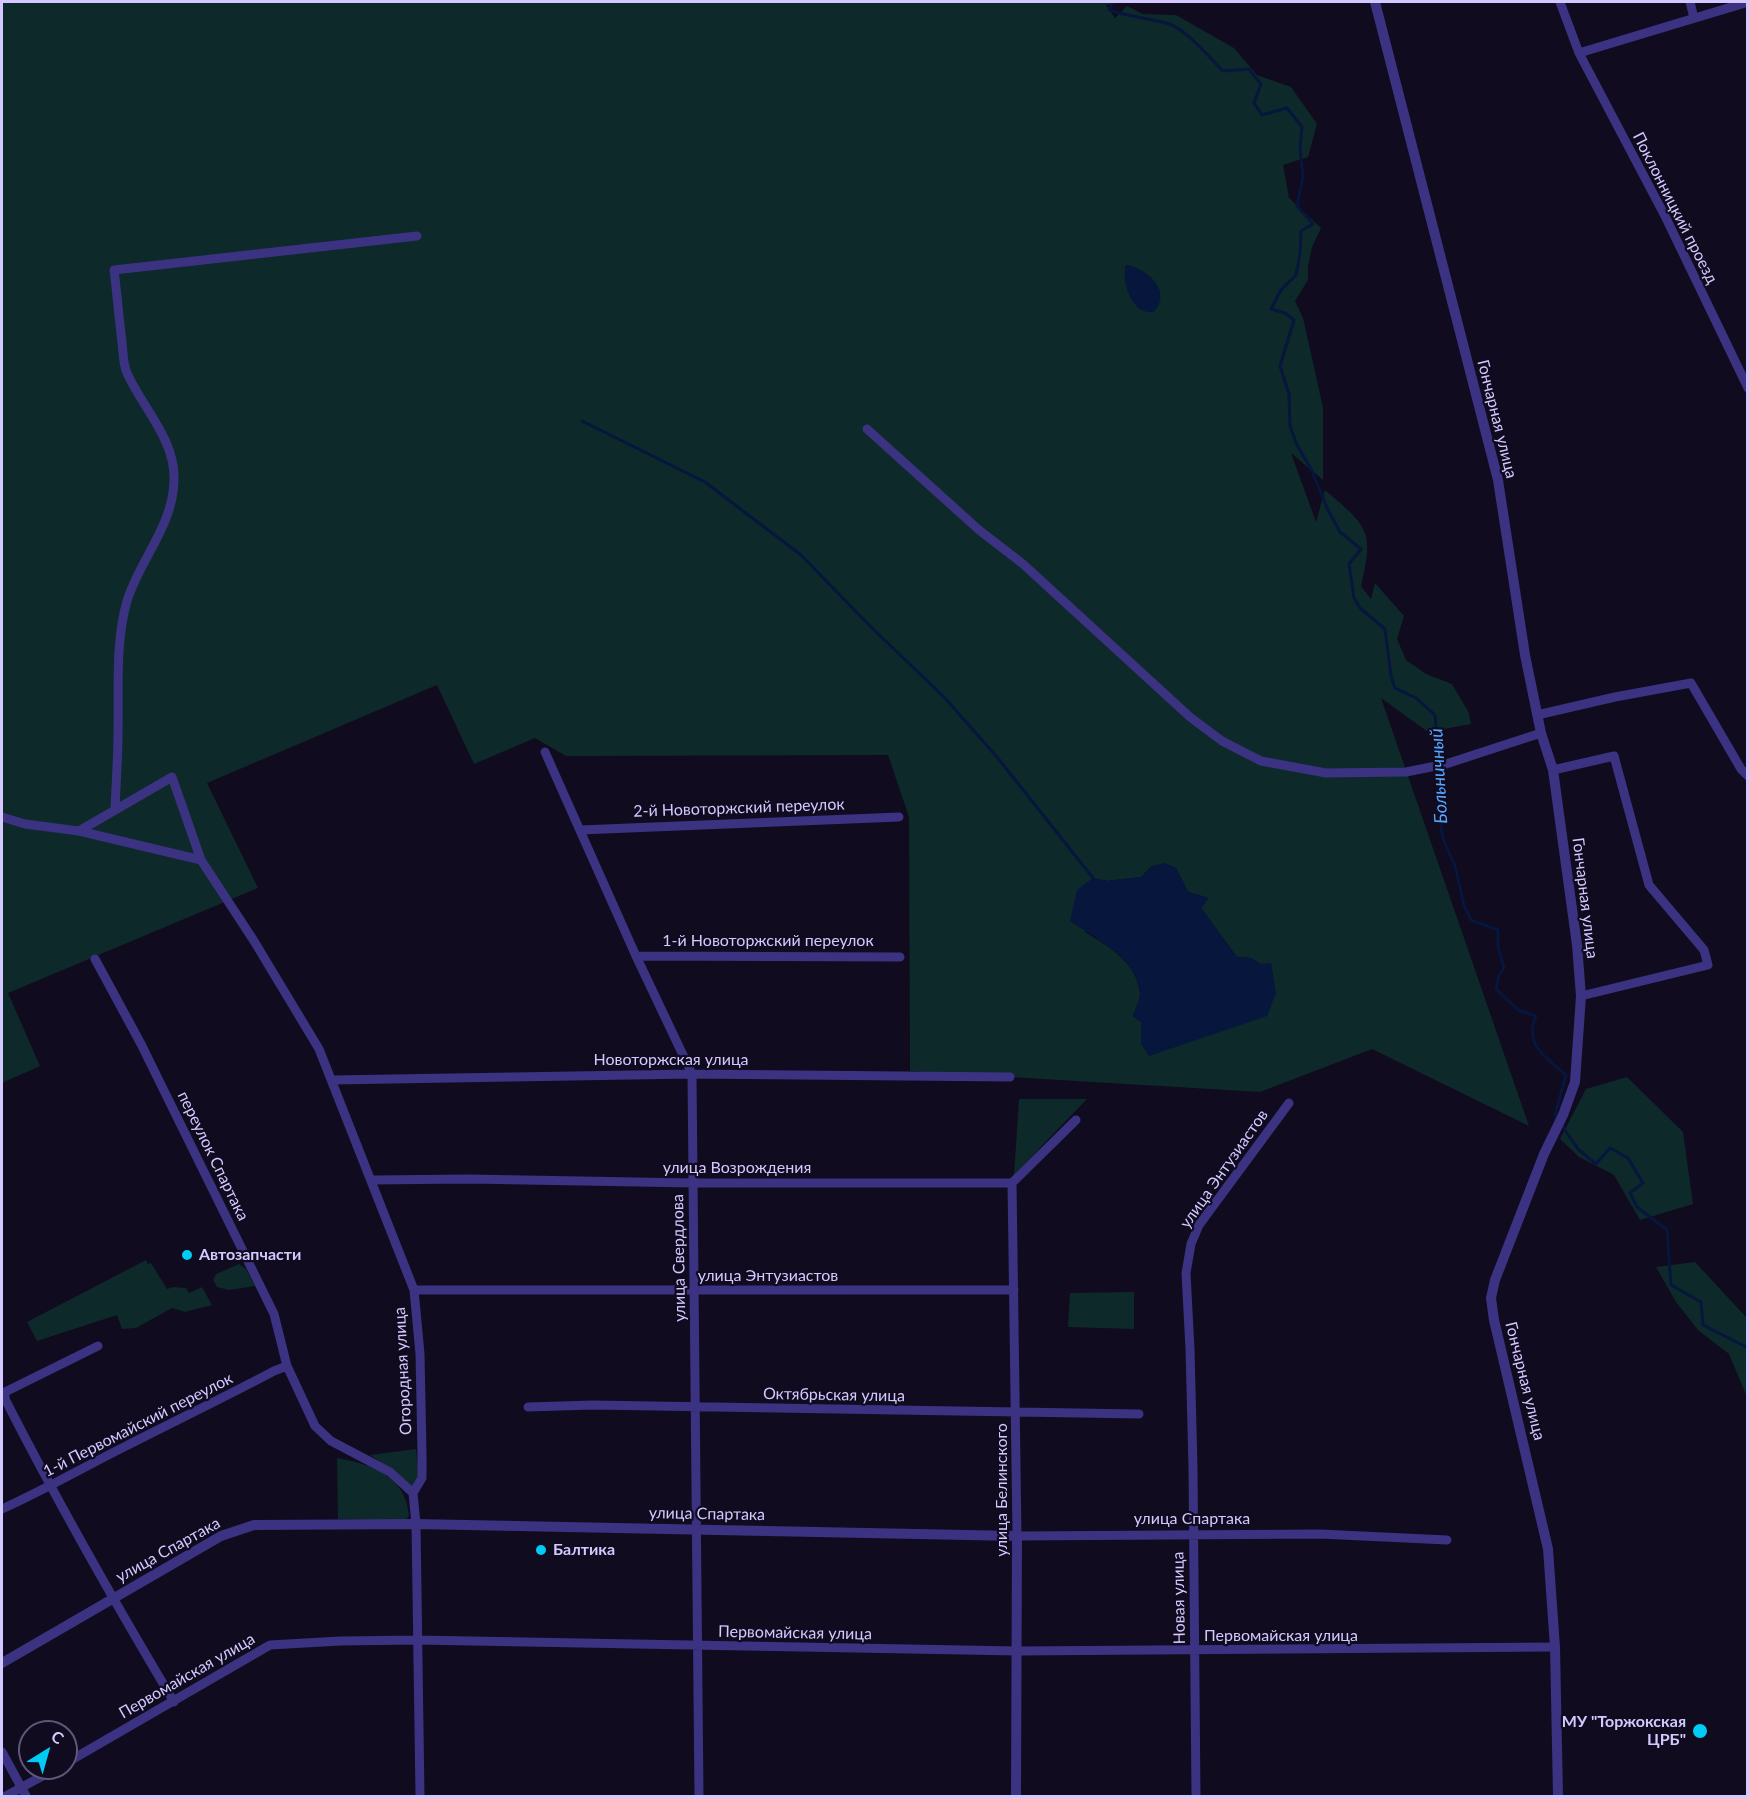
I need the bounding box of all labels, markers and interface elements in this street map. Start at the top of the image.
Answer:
street label: Поклонницкий проезд [1628,129,1722,287]
street label: Гончарная улица [1473,358,1521,480]
water label: Больничный [1426,728,1452,824]
street label: 2-й Новоторжский переулок [633,795,845,821]
street label: Гончарная улица [1568,836,1602,960]
street label: 1-й Новоторжский переулок [662,931,874,951]
street label: Новоторжская улица [593,1050,749,1070]
street label: переулок Спартака [173,1088,253,1224]
street label: улица Энтузиастов [1176,1106,1272,1232]
street label: улица Возрождения [663,1158,811,1178]
street label: улица Свердлова [668,1194,690,1322]
place label: Автозапчасти [199,1245,301,1265]
marker: Автозапчасти [180,1248,194,1262]
street label: улица Энтузиастов [698,1266,838,1286]
street label: Огородная улица [390,1306,416,1436]
street label: Гончарная улица [1501,1320,1549,1442]
street label: 1-й Первомайский переулок [40,1369,236,1481]
street label: Октябрьская улица [763,1384,905,1406]
street label: улица Белинского [992,1423,1012,1557]
street label: улица Спартака [649,1503,765,1525]
street label: улица Спартака [1134,1509,1250,1529]
street label: улица Спартака [112,1513,224,1587]
place label: Балтика [553,1540,615,1560]
marker: Балтика [534,1543,548,1557]
street label: Новая улица [1169,1552,1189,1644]
street label: Первомайская улица [718,1622,872,1644]
street label: Первомайская улица [1204,1626,1358,1646]
street label: Первомайская улица [116,1629,258,1723]
place label: МУ "Торжокская ЦРБ" [1562,1712,1686,1750]
north arrow [18,1720,78,1780]
marker: МУ "Торжокская ЦРБ" [1691,1722,1709,1740]
text: С [48,1726,68,1748]

